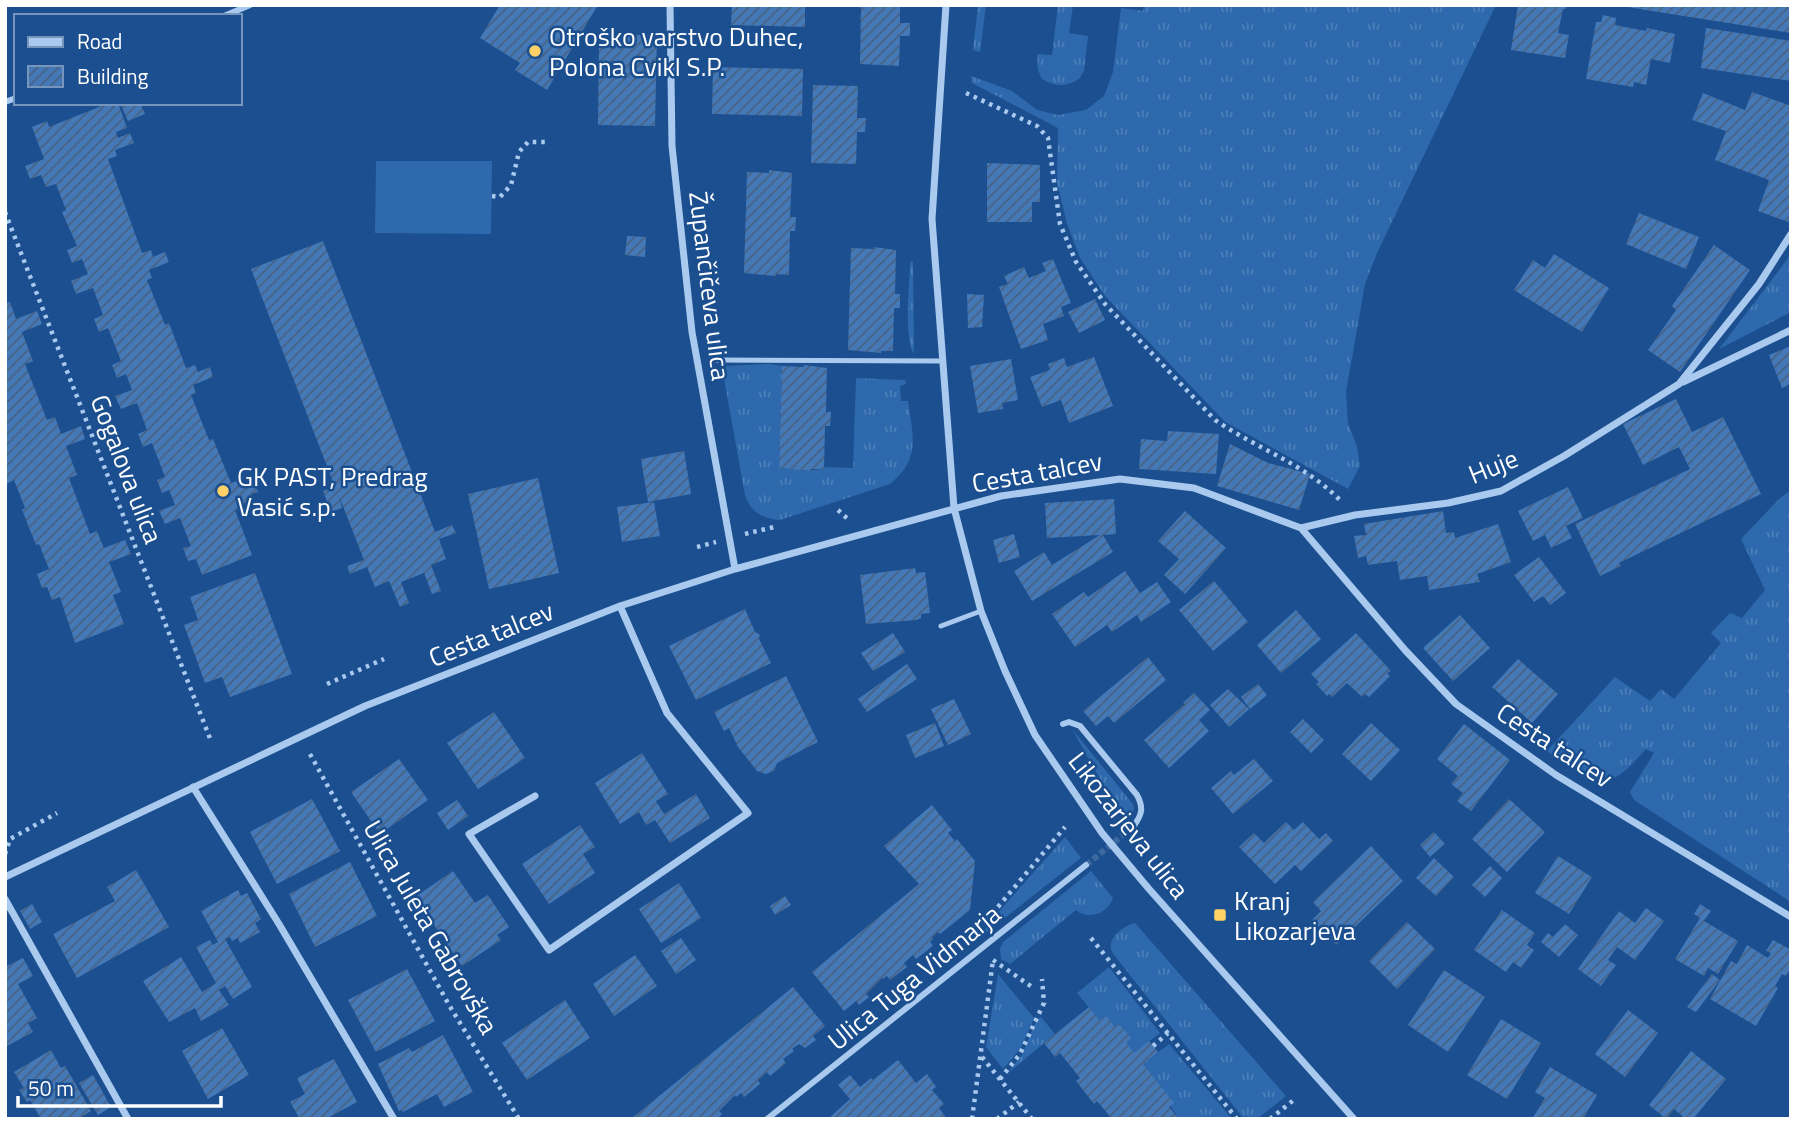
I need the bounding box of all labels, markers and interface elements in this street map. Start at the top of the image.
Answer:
legend [14,14,242,105]
place label: Otroško varstvo Duhec, Polona Cvikl S.P. [549,17,803,86]
text: Road [77,25,122,57]
marker: Otroško varstvo Duhec, Polona Cvikl S.P. [527,43,543,59]
text: Building [77,60,149,92]
street label: Župančičeva ulica [679,189,741,383]
street label: Gogalova ulica [81,389,173,549]
street label: Huje [1462,439,1524,493]
street label: Cesta talcev [969,441,1105,503]
place label: GK PAST, Predrag Vasić s.p. [237,457,428,526]
marker: GK PAST, Predrag Vasić s.p. [215,483,231,499]
street label: Cesta talcev [423,591,559,677]
street label: Cesta talcev [1489,693,1621,797]
street label: Likozarjeva ulica [1059,743,1199,907]
street label: Ulica Juleta Gabrovška [354,813,508,1041]
place label: Kranj Likozarjeva [1234,881,1356,950]
street label: Ulica Tuga Vidmarja [819,895,1009,1059]
marker: Kranj Likozarjeva [1212,907,1228,923]
scale bar [18,1064,220,1108]
text: 50 m [28,1072,74,1104]

